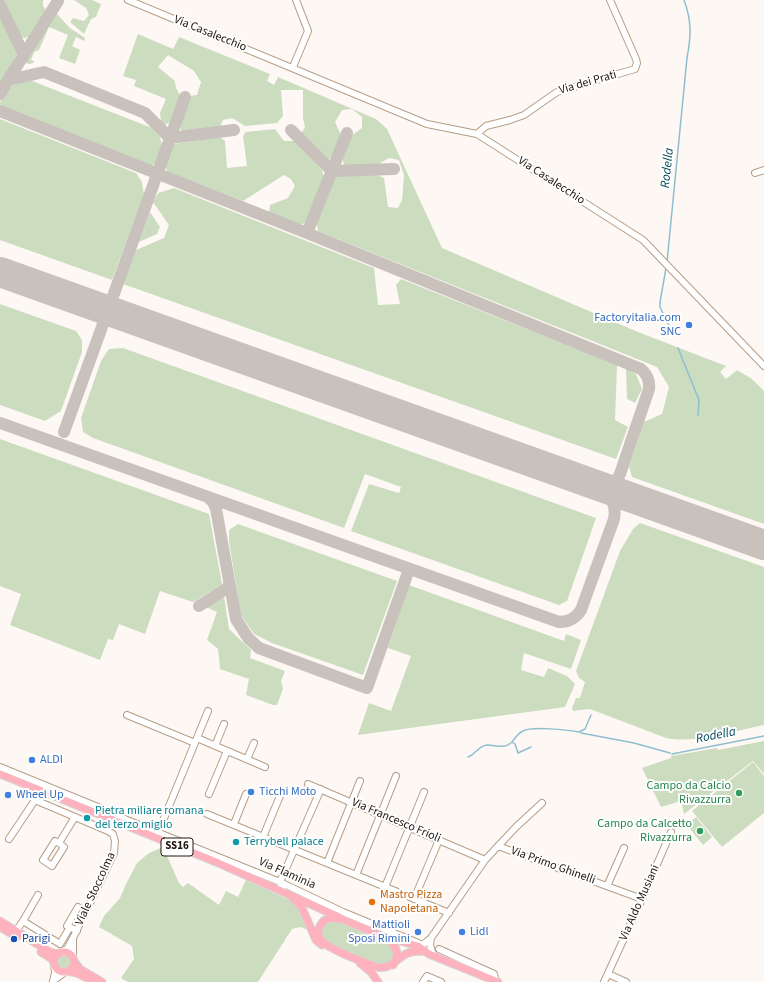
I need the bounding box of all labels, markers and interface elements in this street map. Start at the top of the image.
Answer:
street label: Via Casalecchio [171,13,249,55]
street label: Via dei Prati [558,68,618,98]
water label: Rodella [658,147,678,189]
street label: Via Casalecchio [515,154,587,208]
place label: Factoryitalia.com SNC [594,311,681,339]
marker: Factoryitalia.com SNC [684,320,694,330]
water label: Rodella [695,724,737,748]
place label: ALDI [40,753,63,767]
marker: ALDI [27,755,37,765]
place label: Campo da Calcio Rivazzurra [647,779,731,807]
place label: Ticchi Moto [259,785,316,799]
marker: Ticchi Moto [246,787,256,797]
place label: Wheel Up [16,788,64,802]
marker: Campo da Calcio Rivazzurra [734,788,744,798]
marker: Wheel Up [3,790,13,800]
street label: Via Francesco Frioli [349,796,443,846]
place label: Pietra miliare romana del terzo miglio [95,804,203,832]
marker: Pietra miliare romana del terzo miglio [82,813,92,823]
place label: Campo da Calcetto Rivazzurra [597,817,692,845]
marker: Campo da Calcetto Rivazzurra [695,826,705,836]
place label: Terrybell palace [244,835,324,849]
marker: Terrybell palace [231,837,241,847]
road number: SS16 [161,838,193,856]
street label: Via Primo Ghinelli [509,844,597,888]
street label: Viale Stoccolma [73,850,119,928]
street label: Via Flaminia [256,855,318,893]
street label: Via Aldo Musiani [617,863,663,943]
place label: Mastro Pizza Napoletana [380,888,442,916]
marker: Mastro Pizza Napoletana [367,897,377,907]
place label: Mattioli Sposi Rimini [348,918,410,946]
place label: Lidl [470,925,489,939]
marker: Mattioli Sposi Rimini [413,927,423,937]
marker: Lidl [457,927,467,937]
place label: Parigi [22,932,50,946]
marker: Parigi [9,934,19,944]

